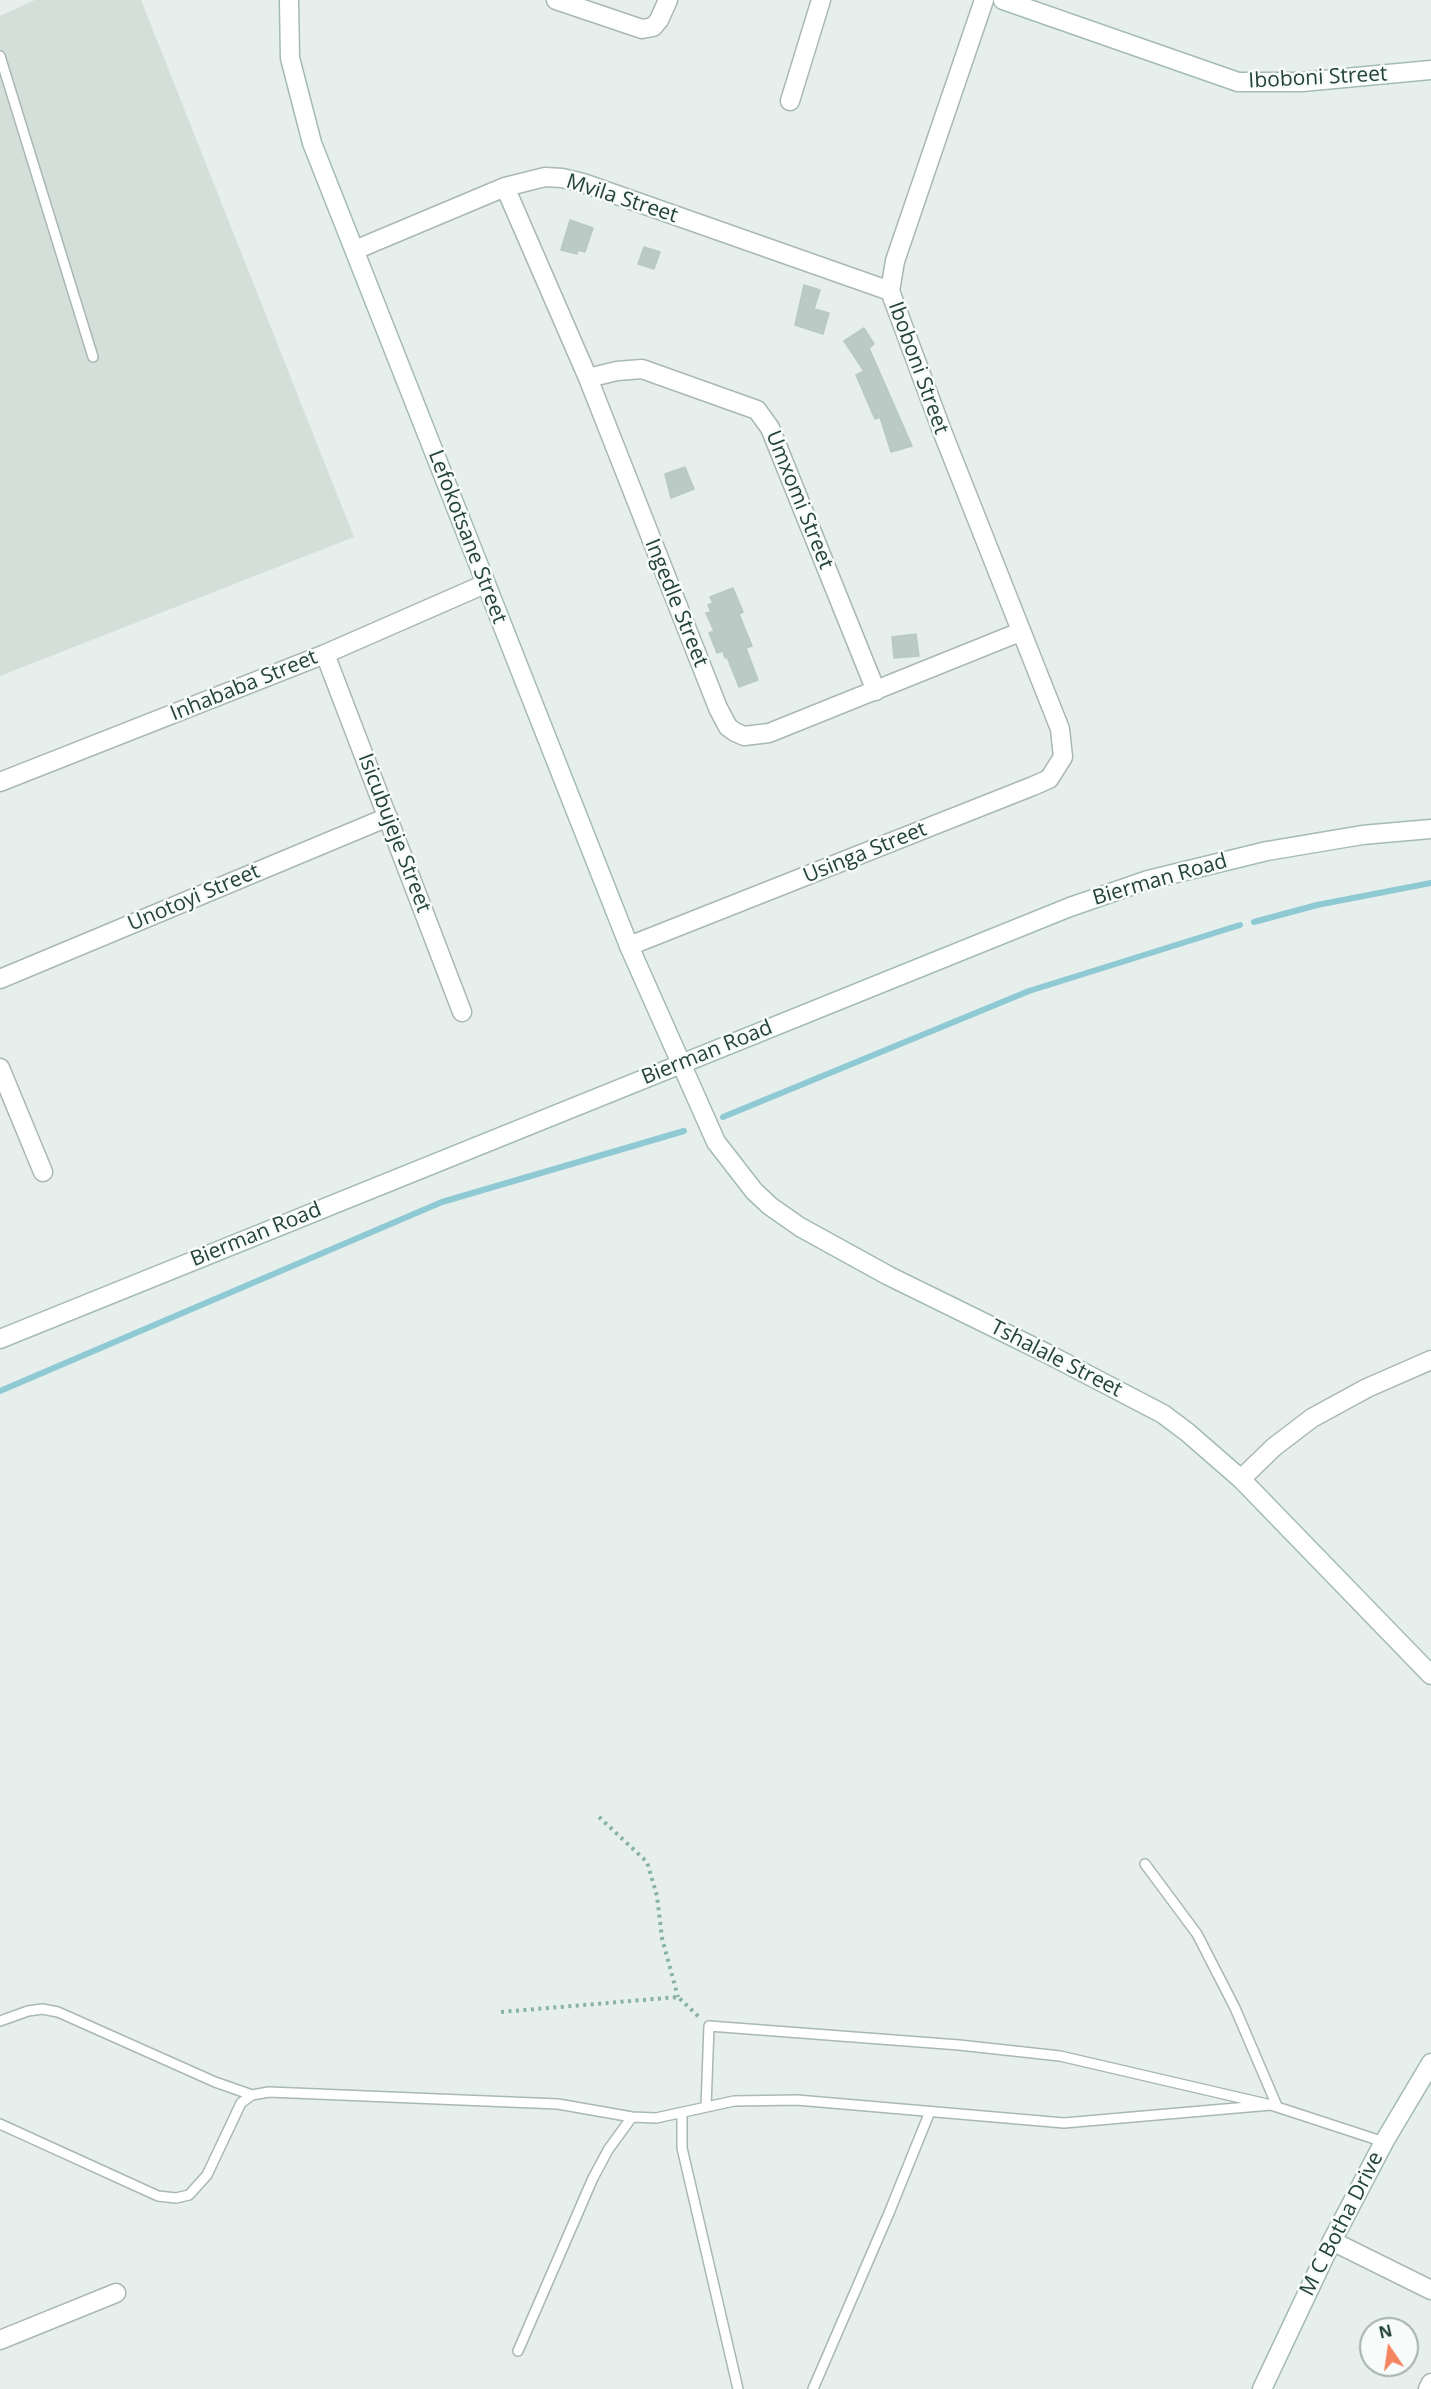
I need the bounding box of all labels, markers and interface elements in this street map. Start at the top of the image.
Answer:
street label: Iboboni Street [1248,62,1388,94]
street label: Mvila Street [563,169,681,229]
street label: Iboboni Street [882,298,954,438]
street label: Umxomi Street [760,427,838,573]
street label: Lefokotsane Street [422,447,512,627]
street label: Ingedle Street [639,535,713,671]
street label: Inhababa Street [167,645,321,727]
street label: Isicubujeje Street [352,750,436,916]
street label: Usinga Street [800,817,930,889]
street label: Bierman Road [1090,849,1230,911]
street label: Unotoyi Street [124,859,264,937]
street label: Bierman Road [638,1015,776,1091]
street label: Bierman Road [187,1197,325,1273]
street label: Tshalale Street [986,1315,1126,1403]
street label: M C Botha Drive [1295,2148,1389,2300]
north arrow [1359,2317,1419,2377]
text: N [1377,2319,1394,2344]

